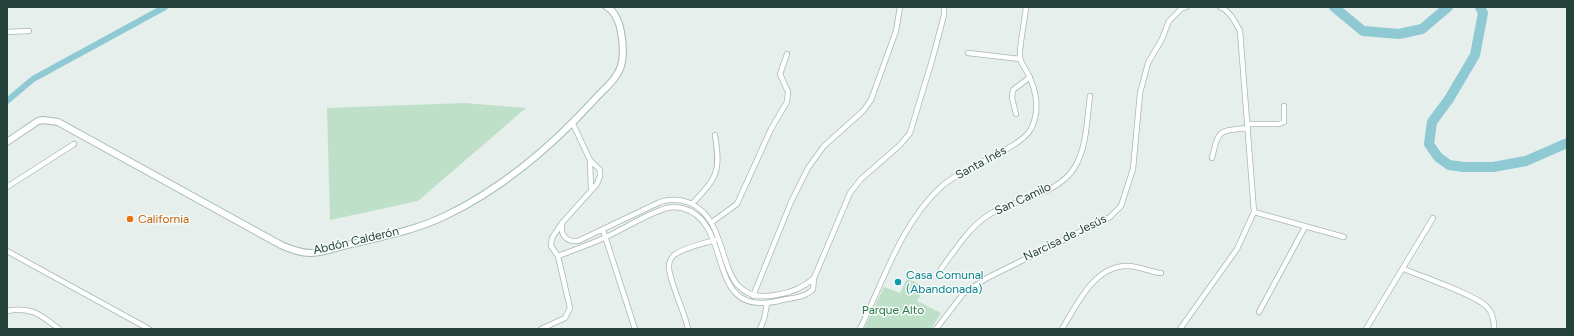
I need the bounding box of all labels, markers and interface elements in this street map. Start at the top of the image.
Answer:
street label: Santa Inés [953,143,1009,183]
street label: San Camilo [993,180,1053,218]
place label: California [138,212,189,226]
street label: Narcisa de Jesús [1021,212,1109,264]
marker: California [125,214,135,224]
street label: Abdón Calderón [312,224,400,258]
place label: Casa Comunal (Abandonada) [906,268,983,296]
marker: Casa Comunal (Abandonada) [893,277,903,287]
park label: Parque Alto [862,303,924,317]

